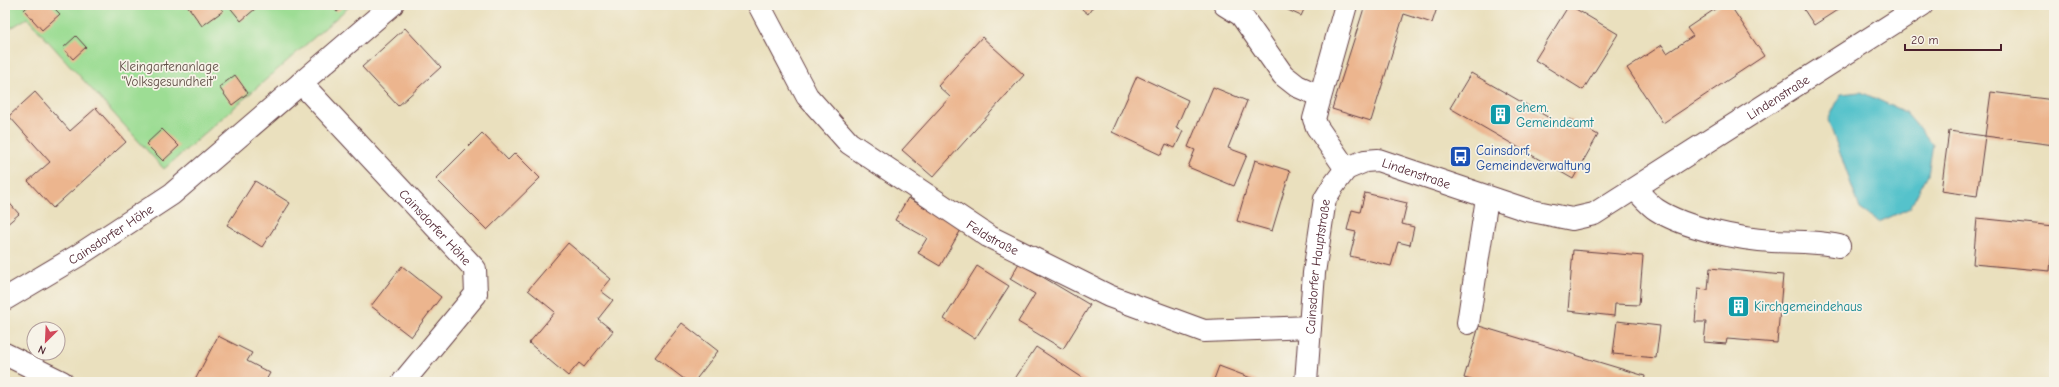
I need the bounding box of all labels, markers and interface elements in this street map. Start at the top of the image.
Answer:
scale bar [1905,26,2001,52]
text: 20 m [1911,33,1939,47]
park label: Kleingartenanlage "Volksgesundheit" [119,59,219,89]
street label: Lindenstraße [1744,71,1812,122]
place label: ehem. Gemeindeamt [1516,100,1595,130]
building icon: ehem. Gemeindeamt [1488,101,1514,127]
place label: Cainsdorf, Gemeindeverwaltung [1476,143,1591,173]
bus stop icon: Cainsdorf, Gemeindeverwaltung [1447,144,1473,170]
street label: Lindenstraße [1380,154,1453,192]
street label: Cainsdorfer Höhe [396,186,475,268]
street label: Cainsdorfer Hauptstraße [1302,197,1332,335]
street label: Cainsdorfer Höhe [65,201,156,267]
street label: Feldstraße [964,217,1022,258]
building icon: Kirchgemeindehaus [1725,293,1751,319]
place label: Kirchgemeindehaus [1754,299,1862,314]
north arrow [26,321,66,361]
text: N [36,342,48,357]

